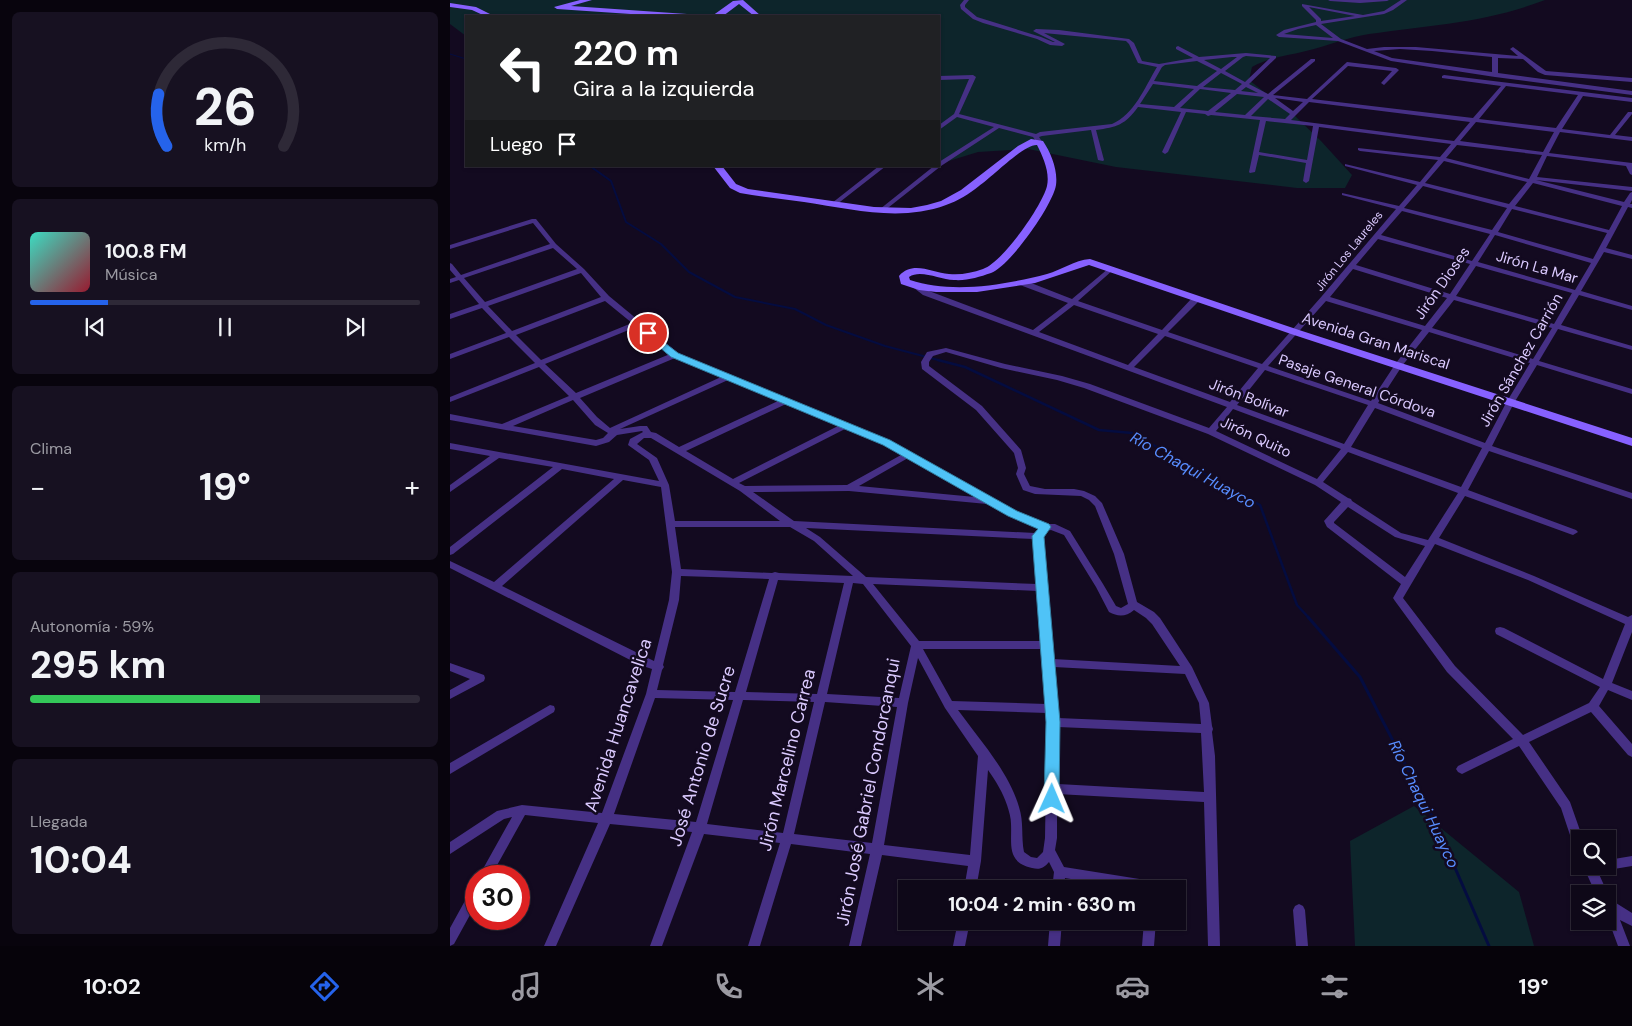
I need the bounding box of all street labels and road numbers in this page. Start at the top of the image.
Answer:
street label: Jirón Los Laureles [1312,208,1386,294]
street label: Jirón Dioses [1410,243,1474,323]
street label: Jirón La Mar [1494,246,1581,288]
street label: Jirón Sánchez Carrión [1475,290,1567,430]
street label: Avenida Gran Mariscal [1300,308,1452,374]
street label: Pasaje General Córdova [1276,350,1438,422]
street label: Jirón Bolívar [1206,374,1292,423]
street label: Jirón Quito [1217,412,1295,462]
street label: Avenida Huancavelica [579,635,657,815]
street label: Jirón José Gabriel Condorcanqui [830,656,906,928]
street label: José Antonio de Sucre [663,663,741,849]
street label: Jirón Marcelino Carrea [753,666,821,854]

